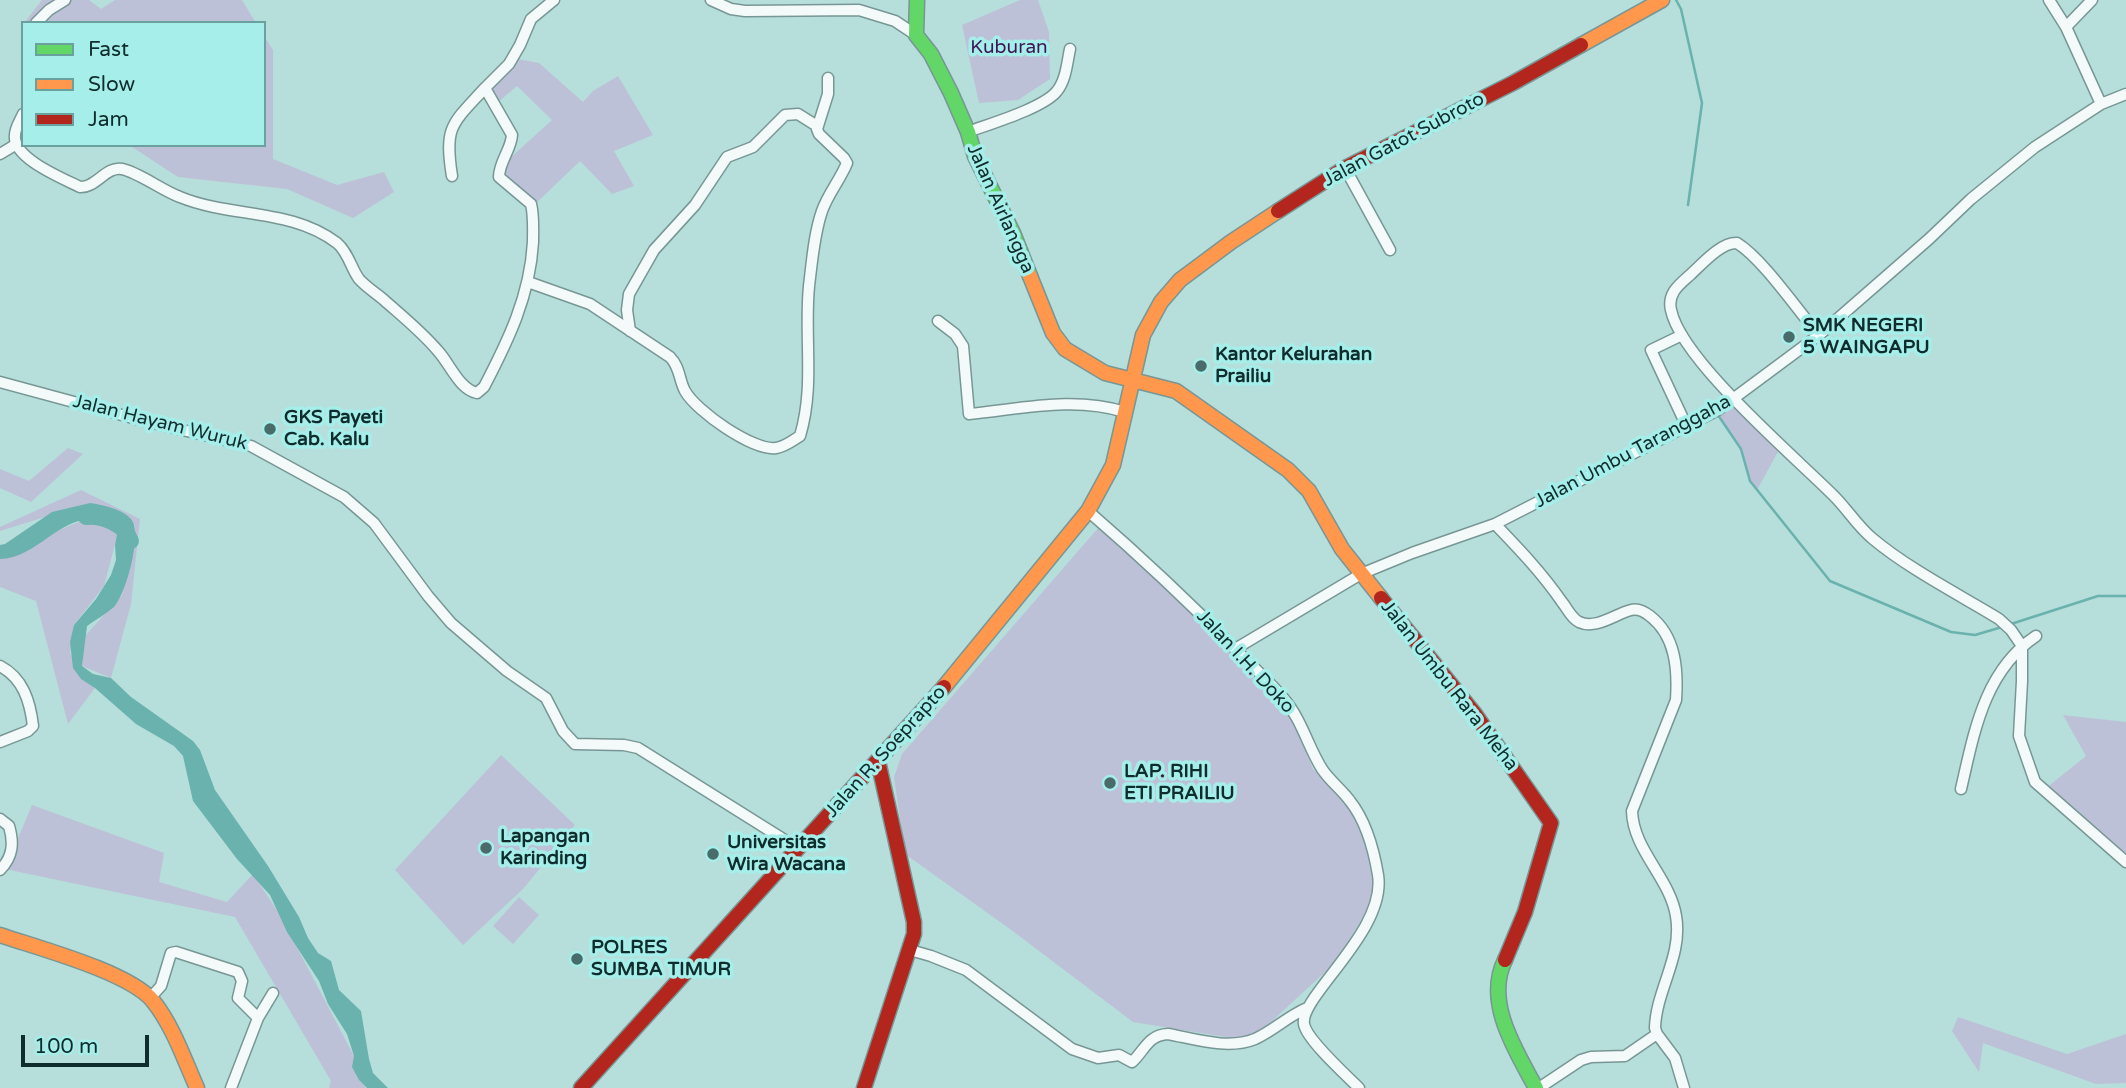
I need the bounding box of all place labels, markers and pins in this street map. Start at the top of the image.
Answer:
place label: SMK NEGERI 5 WAINGAPU [1803,315,1930,359]
marker: SMK NEGERI 5 WAINGAPU [1781,329,1797,345]
place label: Kantor Kelurahan Prailiu [1215,344,1372,388]
marker: Kantor Kelurahan Prailiu [1193,358,1209,374]
place label: GKS Payeti Cab. Kalu [284,407,383,451]
marker: GKS Payeti Cab. Kalu [262,421,278,437]
place label: LAP. RIHI ETI PRAILIU [1124,761,1235,805]
marker: LAP. RIHI ETI PRAILIU [1102,775,1118,791]
place label: Lapangan Karinding [500,826,590,870]
place label: Universitas Wira Wacana [727,832,846,876]
marker: Lapangan Karinding [478,840,494,856]
marker: Universitas Wira Wacana [705,846,721,862]
place label: POLRES SUMBA TIMUR [591,937,731,981]
marker: POLRES SUMBA TIMUR [569,951,585,967]

